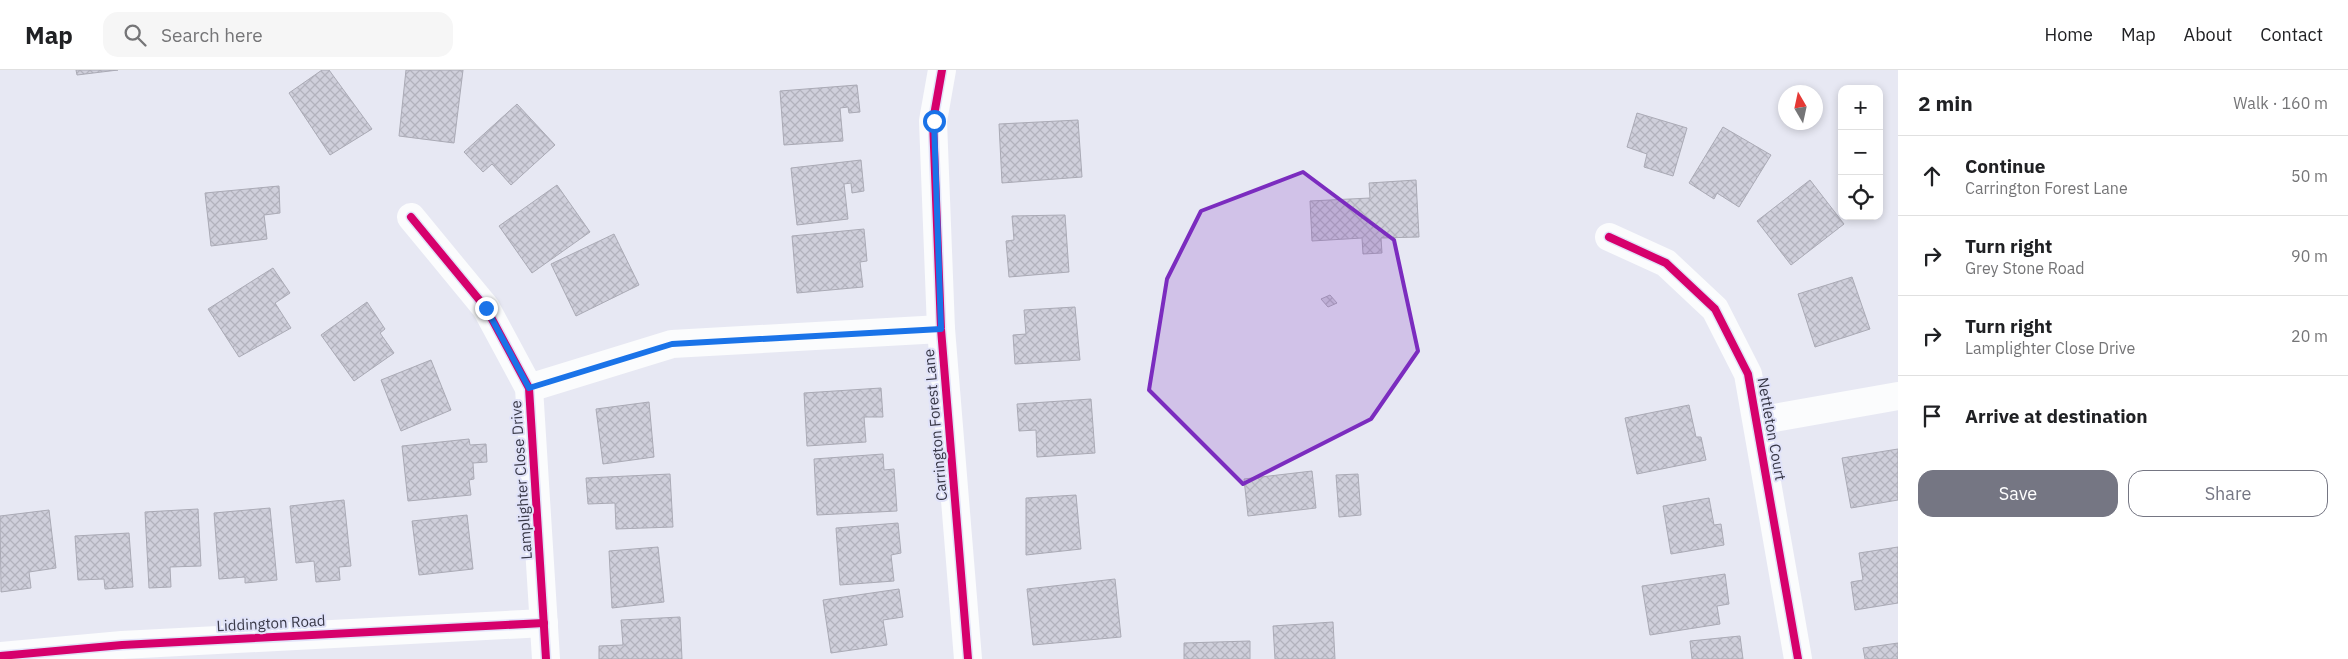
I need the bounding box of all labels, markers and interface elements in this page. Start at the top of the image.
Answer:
search box [103,12,453,57]
text: Map [25,19,73,51]
icon: search [121,21,149,49]
text: Search here [161,23,263,47]
text: Home [2045,23,2093,46]
text: Map [2121,23,2156,46]
text: About [2184,23,2232,46]
text: Contact [2260,23,2323,46]
north arrow [1778,85,1823,130]
map controls [1838,85,1883,220]
button: + [1838,85,1883,130]
text: 2 min [1918,89,1973,117]
text: Walk · 160 m [2233,93,2328,113]
route start [923,110,946,133]
button: − [1838,130,1883,175]
text: Continue [1965,154,2045,178]
icon: ahead [1918,162,1946,190]
text: 50 m [2291,166,2328,186]
button: locate [1838,175,1883,220]
text: Carrington Forest Lane [1965,178,2128,198]
text: Turn right [1965,234,2052,258]
icon: right [1918,242,1946,270]
text: 90 m [2291,246,2328,266]
text: Grey Stone Road [1965,258,2085,278]
route end [475,297,498,320]
text: Turn right [1965,314,2052,338]
icon: right [1918,322,1946,350]
text: 20 m [2291,326,2328,346]
text: Lamplighter Close Drive [1965,338,2135,358]
street label: Carrington Forest Lane [919,348,951,502]
street label: Nettleton Court [1754,376,1790,482]
street label: Lamplighter Close Drive [506,400,536,560]
icon: arrive [1918,402,1946,430]
text: Arrive at destination [1965,404,2148,428]
button: Save [1918,470,2118,517]
button: Share [2128,470,2328,517]
street label: Liddington Road [216,611,326,635]

